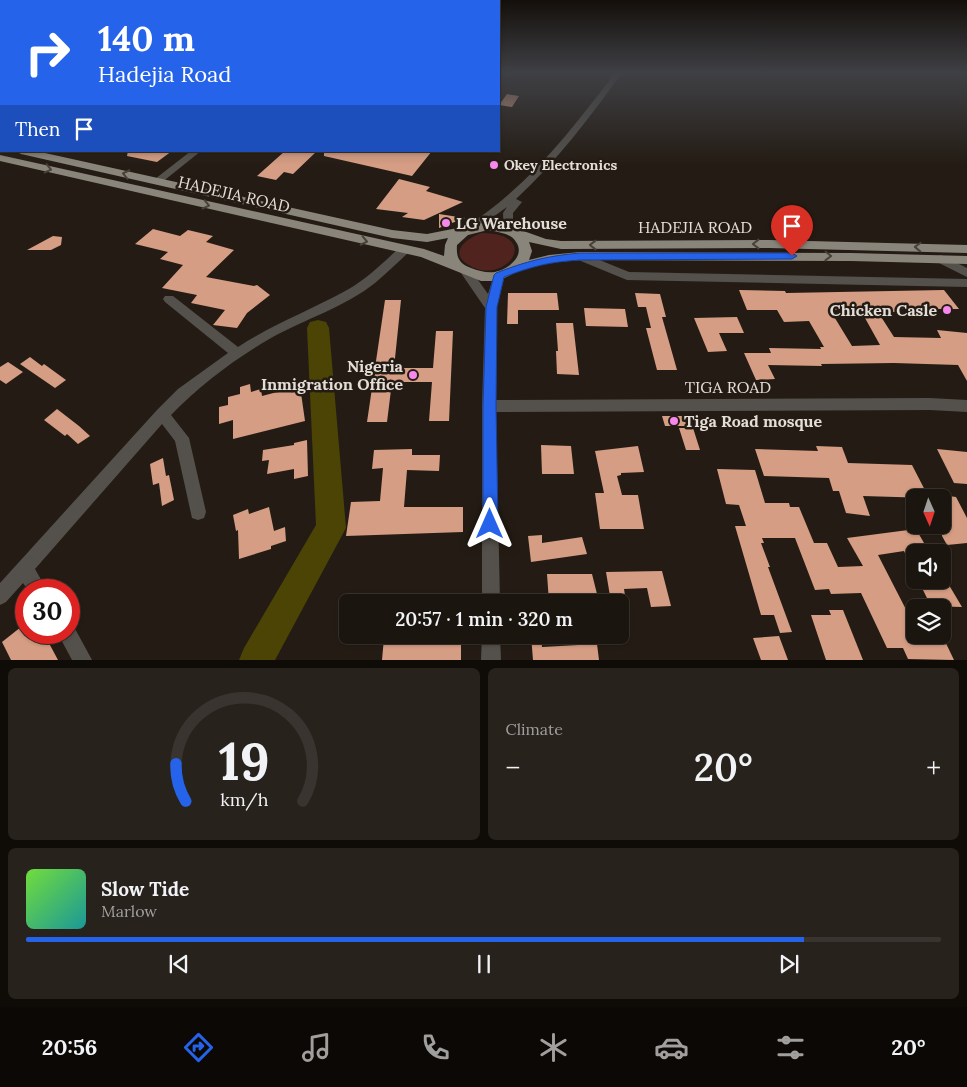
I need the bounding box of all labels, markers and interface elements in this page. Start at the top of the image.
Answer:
text: 140 m [98,16,195,61]
icon: right [15,20,80,85]
text: Hadejia Road [98,60,232,88]
icon: arrive [70,115,98,143]
text: Then [15,117,60,141]
place label: Okey Electronics [504,156,617,174]
marker: Okey Electronics [488,159,500,171]
one-way arrow [43,163,52,174]
one-way arrow [121,169,130,180]
street label: HADEJIA ROAD [176,171,292,217]
one-way arrow [202,199,210,210]
pin [771,205,813,256]
icon: arrive [778,212,806,240]
place label: LG Warehouse [456,213,567,233]
marker: LG Warehouse [440,217,452,229]
street label: HADEJIA ROAD [638,217,752,237]
one-way arrow [360,235,369,246]
one-way arrow [752,239,760,249]
one-way arrow [589,240,597,250]
one-way arrow [914,242,922,253]
one-way arrow [824,251,832,261]
place label: Chicken Casle [830,300,937,320]
marker: Chicken Casle [941,304,953,316]
place label: Nigeria Inmigration Office [261,356,404,394]
marker: Nigeria Inmigration Office [407,369,419,381]
street label: TIGA ROAD [685,377,771,397]
place label: Tiga Road mosque [684,411,823,431]
marker: Tiga Road mosque [668,415,680,427]
north arrow [906,489,951,534]
map controls [906,489,951,644]
position arrow [463,497,515,549]
button: sound [906,544,951,589]
speed limit sign: 30 [15,579,80,644]
button: layers [906,599,951,644]
text: 20:57 · 1 min · 320 m [395,607,573,631]
text: Climate [506,719,563,739]
text: 19 [218,728,269,794]
text: 20° [694,743,753,791]
text: − [506,750,520,786]
text: + [926,750,941,786]
text: km/h [220,788,268,811]
text: Slow Tide [101,877,189,901]
text: Marlow [101,901,157,921]
icon: previous [165,950,193,978]
icon: pause [470,950,498,978]
icon: next [775,950,803,978]
icon: directions [181,1030,216,1065]
icon: music [299,1030,334,1065]
icon: phone [418,1030,453,1065]
icon: climate [536,1030,571,1065]
icon: car [654,1030,689,1065]
icon: filters [773,1030,808,1065]
text: 20:56 [42,1033,97,1061]
text: 20° [891,1033,925,1061]

